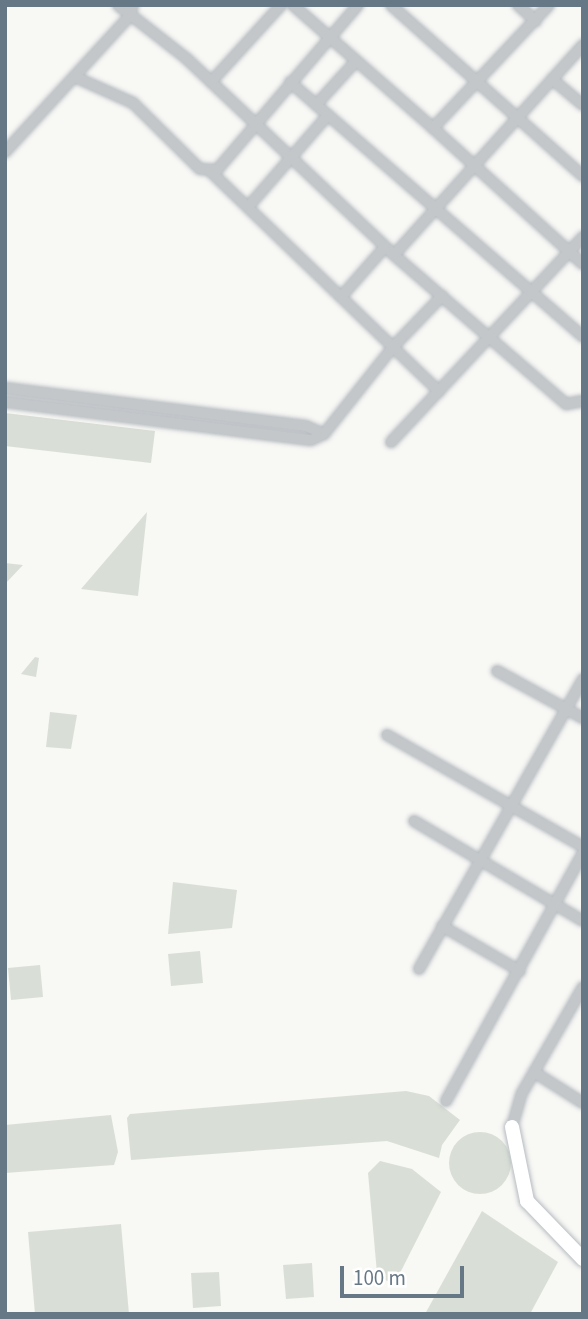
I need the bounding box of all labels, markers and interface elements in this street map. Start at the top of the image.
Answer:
scale bar [343,1252,467,1296]
text: 100 m [353,1263,406,1293]

